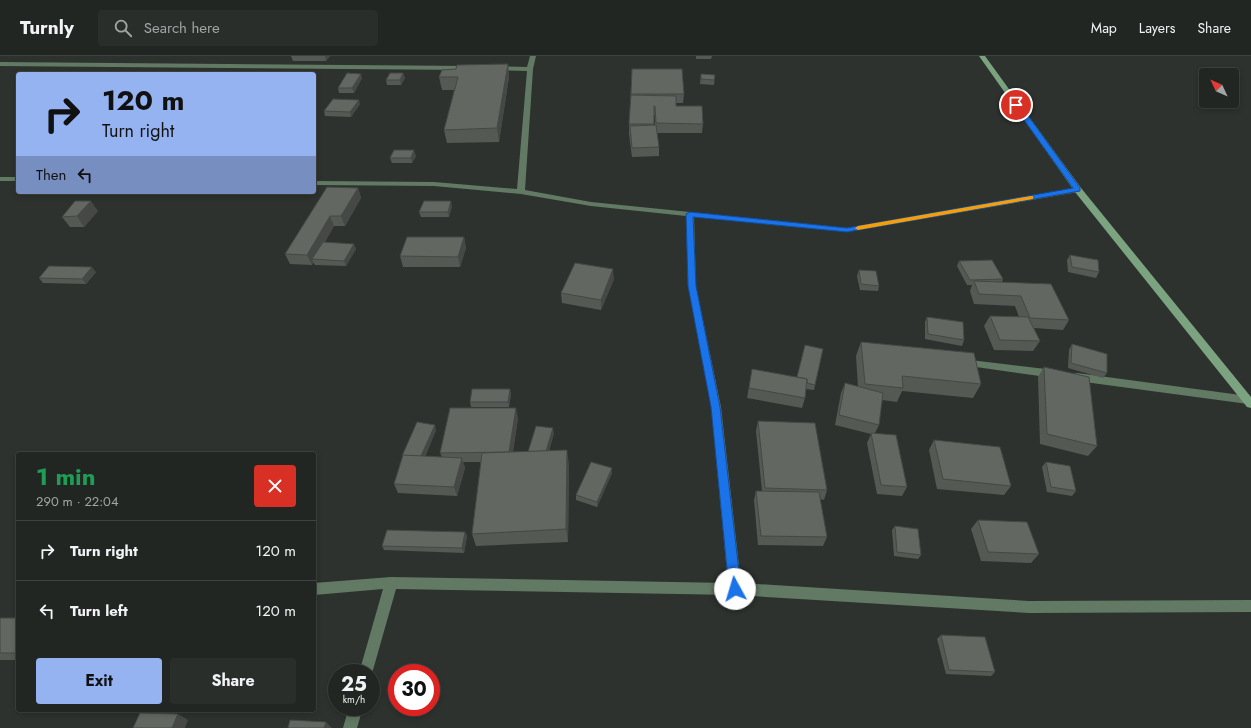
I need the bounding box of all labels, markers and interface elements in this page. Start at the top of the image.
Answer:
search box [98,10,378,46]
text: Turnly [20,14,74,41]
icon: search [112,17,134,39]
text: Search here [144,17,220,39]
text: Map [1091,18,1117,38]
text: Layers [1139,18,1175,38]
text: Share [1197,18,1231,38]
north arrow [1199,68,1239,108]
map controls [1199,68,1239,108]
text: 120 m [102,80,185,121]
icon: right [36,88,88,140]
pin [999,88,1033,122]
icon: arrive [1005,94,1027,116]
text: Turn right [102,118,174,144]
text: Then [36,164,66,186]
icon: left [74,164,96,186]
text: 1 min [36,459,96,494]
button: close [254,465,296,507]
text: 290 m · 22:04 [36,492,119,511]
icon: right [36,540,58,562]
text: Turn right [70,540,138,562]
text: 120 m [256,540,296,562]
position arrow [714,568,756,610]
icon: left [36,600,58,622]
text: Turn left [70,600,128,622]
text: 120 m [256,600,296,622]
button: Exit [36,658,162,704]
button: Share [170,658,296,704]
speed limit sign: 30 [388,664,440,716]
text: 25 [341,670,367,699]
text: km/h [343,692,365,707]

